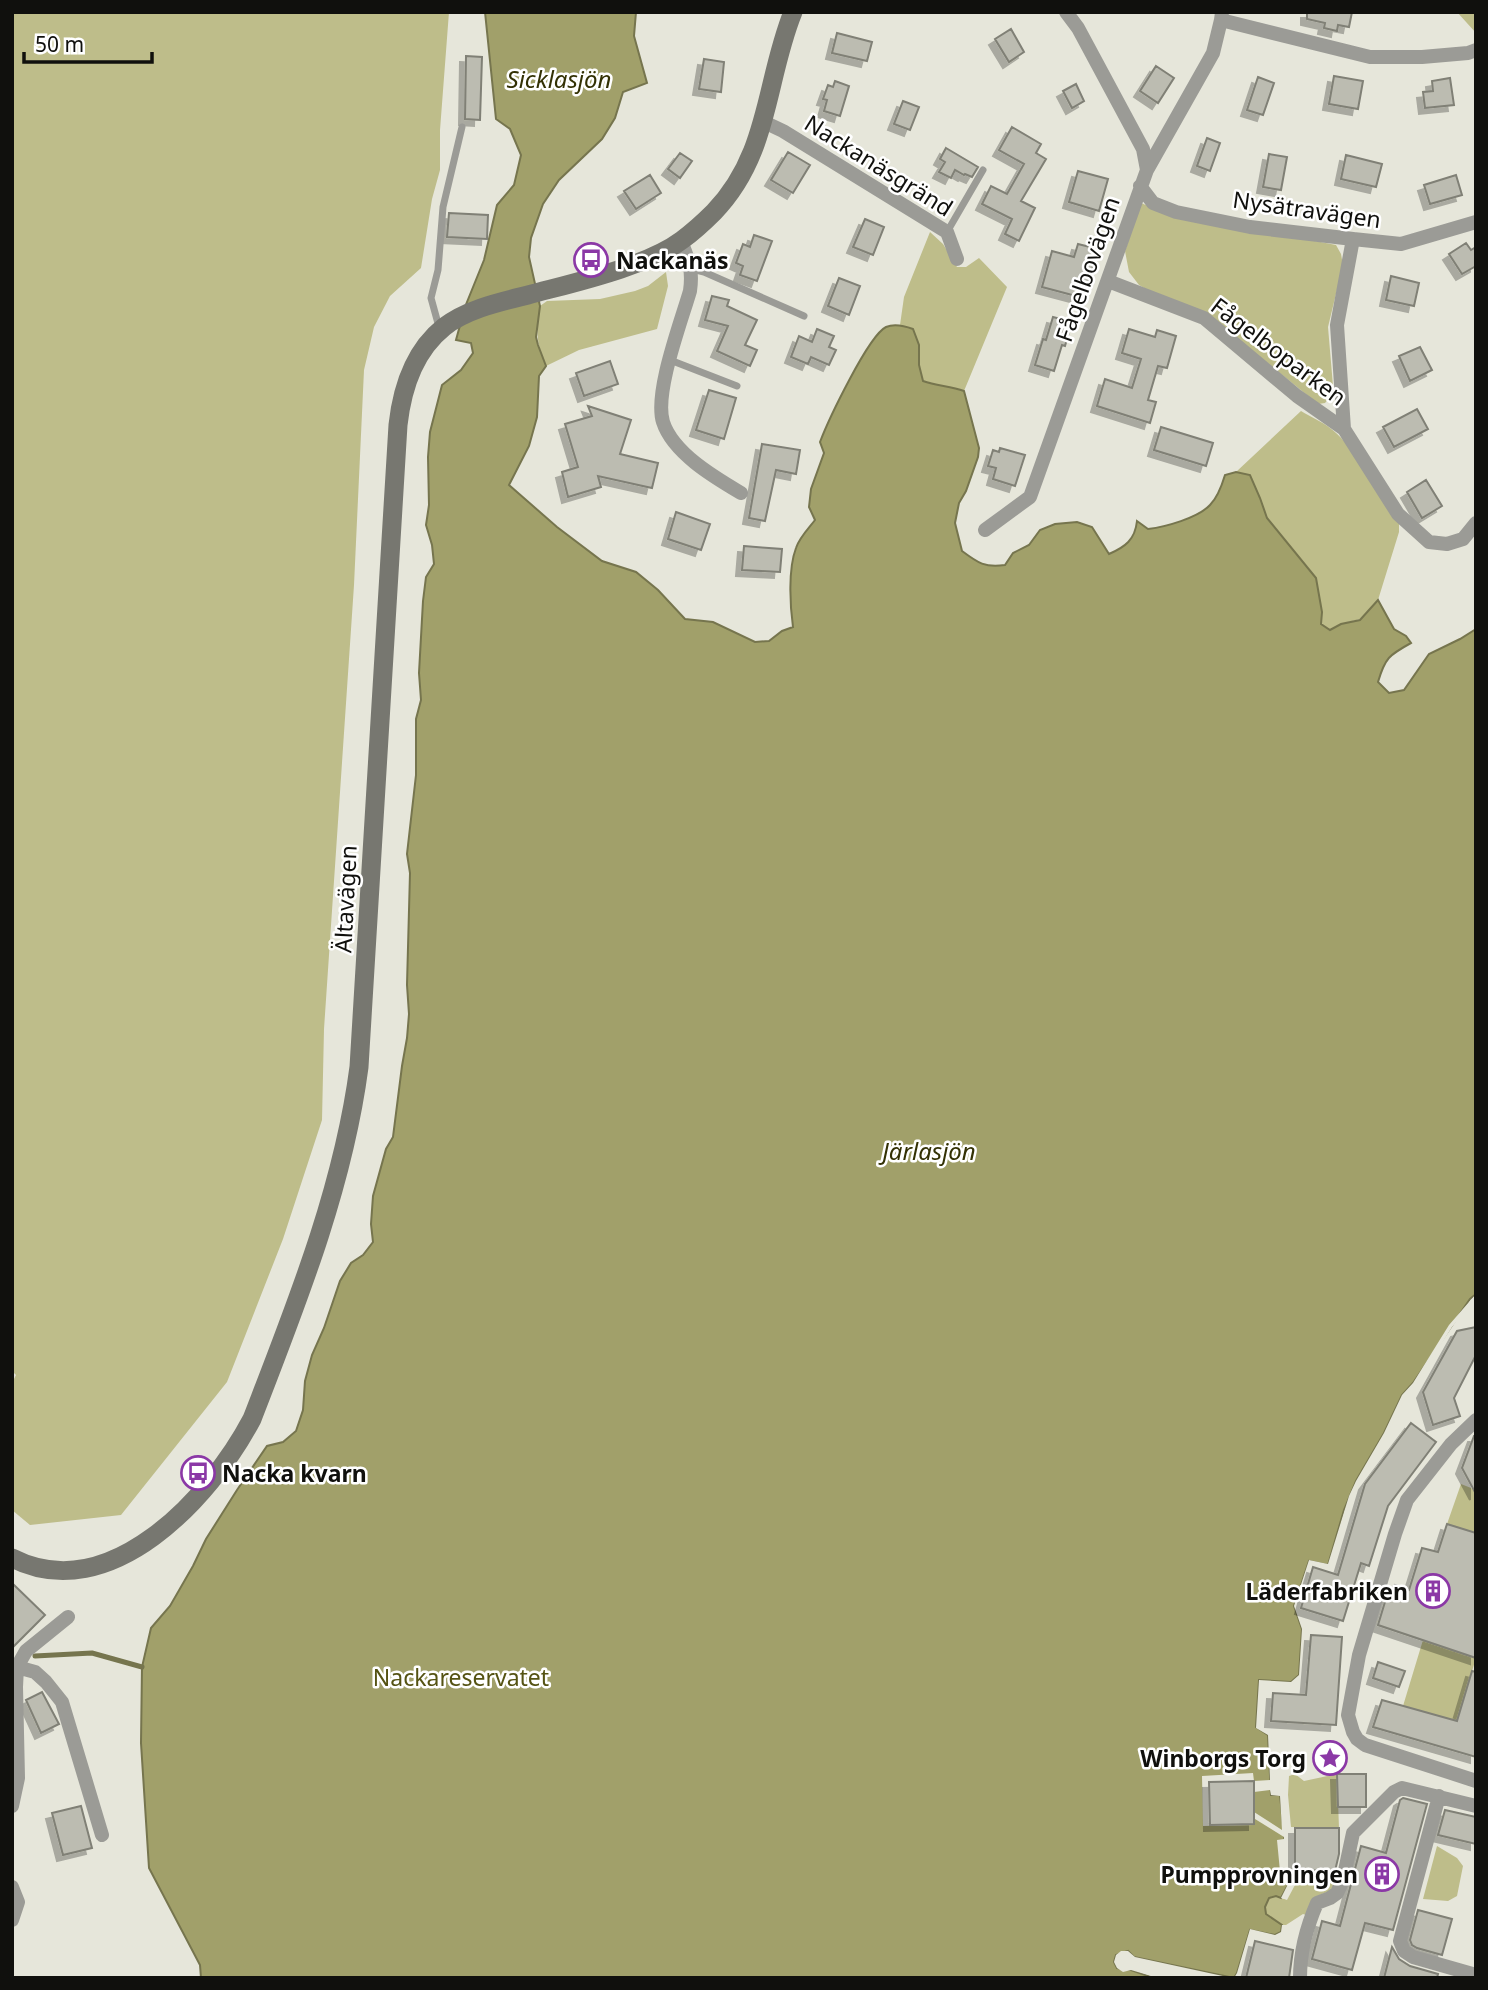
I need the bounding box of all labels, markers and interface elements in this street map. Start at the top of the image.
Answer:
scale bar [24,21,152,65]
text: 50 m [35,30,84,58]
water label: Sicklasjön [507,62,611,95]
street label: Nackanäsgränd [799,107,959,223]
street label: Nysätravägen [1231,183,1383,235]
street label: Fågelbovägen [1047,192,1127,346]
bus stop icon: Nackanäs [572,241,610,279]
place label: Nackanäs [616,244,729,276]
street label: Fågelboparken [1205,289,1353,413]
street label: Ältavägen [326,844,364,954]
water label: Järlasjön [878,1134,976,1167]
bus stop icon: Nacka kvarn [179,1454,217,1492]
place label: Nacka kvarn [222,1457,367,1489]
building icon: Läderfabriken [1414,1572,1452,1610]
place label: Läderfabriken [1246,1575,1408,1607]
park label: Nackareservatet [373,1661,549,1693]
place icon: Winborgs Torg [1311,1739,1349,1777]
place label: Winborgs Torg [1140,1742,1306,1774]
building icon: Pumpprovningen [1363,1855,1401,1893]
place label: Pumpprovningen [1160,1858,1358,1890]

